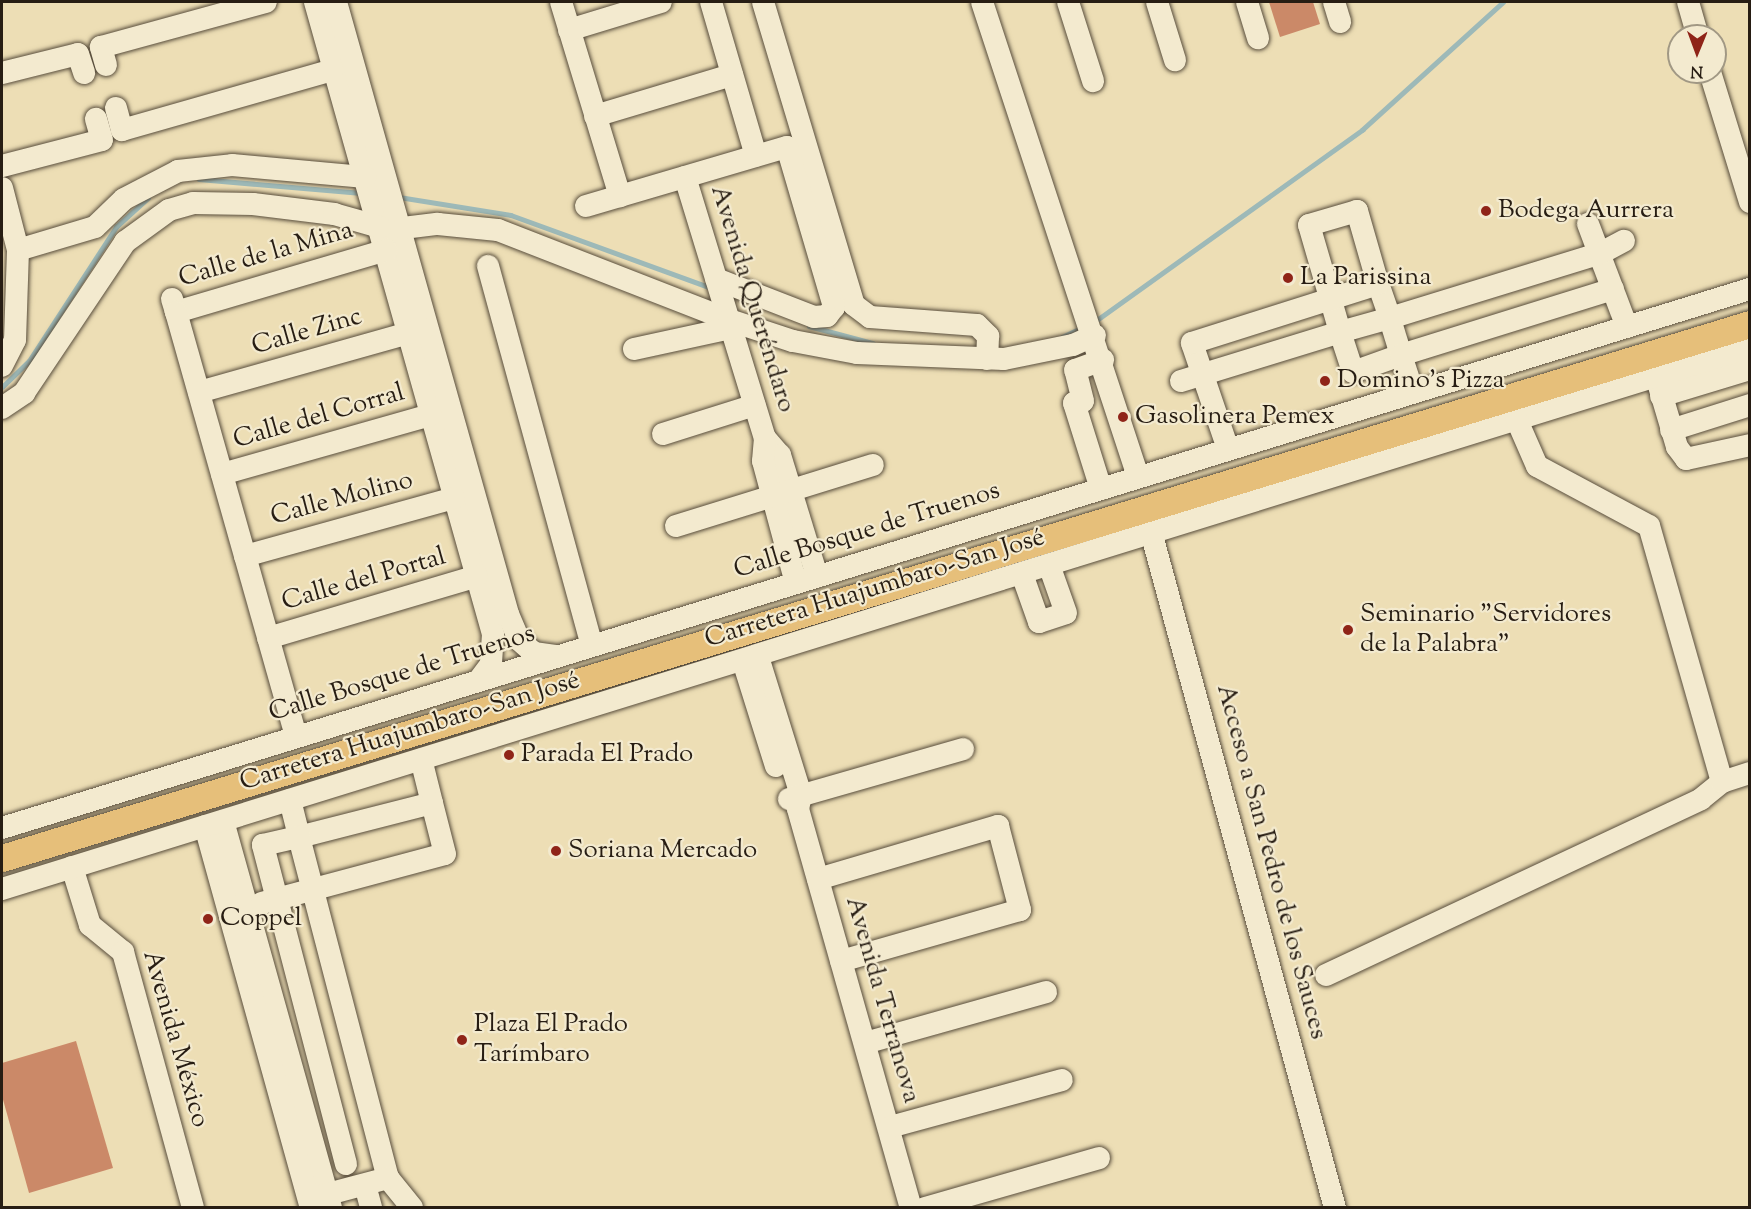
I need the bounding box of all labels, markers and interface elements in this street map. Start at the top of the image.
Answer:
north arrow [1667,24,1727,84]
text: N [1690,59,1703,82]
street label: Avenida Queréndaro [703,182,801,416]
place label: Bodega Aurrera [1498,195,1674,227]
marker: Bodega Aurrera [1479,204,1493,218]
street label: Calle de la Mina [175,215,357,295]
place label: La Parissina [1300,262,1431,294]
marker: La Parissina [1281,271,1295,285]
street label: Calle Zinc [248,301,366,363]
place label: Domino's Pizza [1337,365,1504,397]
marker: Domino's Pizza [1318,374,1332,388]
street label: Calle del Corral [230,378,408,456]
place label: Gasolinera Pemex [1135,401,1335,433]
marker: Gasolinera Pemex [1116,410,1130,424]
street label: Calle Molino [267,465,417,533]
street label: Calle Bosque de Truenos [730,476,1004,586]
street label: Carretera Huajumbaro-San José [701,522,1049,656]
street label: Calle del Portal [278,542,450,618]
place label: Seminario "Servidores de la Palabra" [1360,599,1611,660]
street label: Calle Bosque de Truenos [265,619,539,729]
marker: Seminario "Servidores de la Palabra" [1341,623,1355,637]
street label: Carretera Huajumbaro-San José [236,665,584,799]
street label: Acceso a San Pedro de los Sauces [1209,681,1333,1043]
place label: Parada El Prado [521,739,693,771]
marker: Parada El Prado [502,748,516,762]
place label: Soriana Mercado [568,835,757,867]
marker: Soriana Mercado [549,844,563,858]
street label: Avenida Terranova [838,893,926,1107]
place label: Coppel [220,903,302,935]
marker: Coppel [201,912,215,926]
street label: Avenida México [135,947,215,1131]
place label: Plaza El Prado Tarímbaro [474,1009,628,1070]
marker: Plaza El Prado Tarímbaro [455,1033,469,1047]

